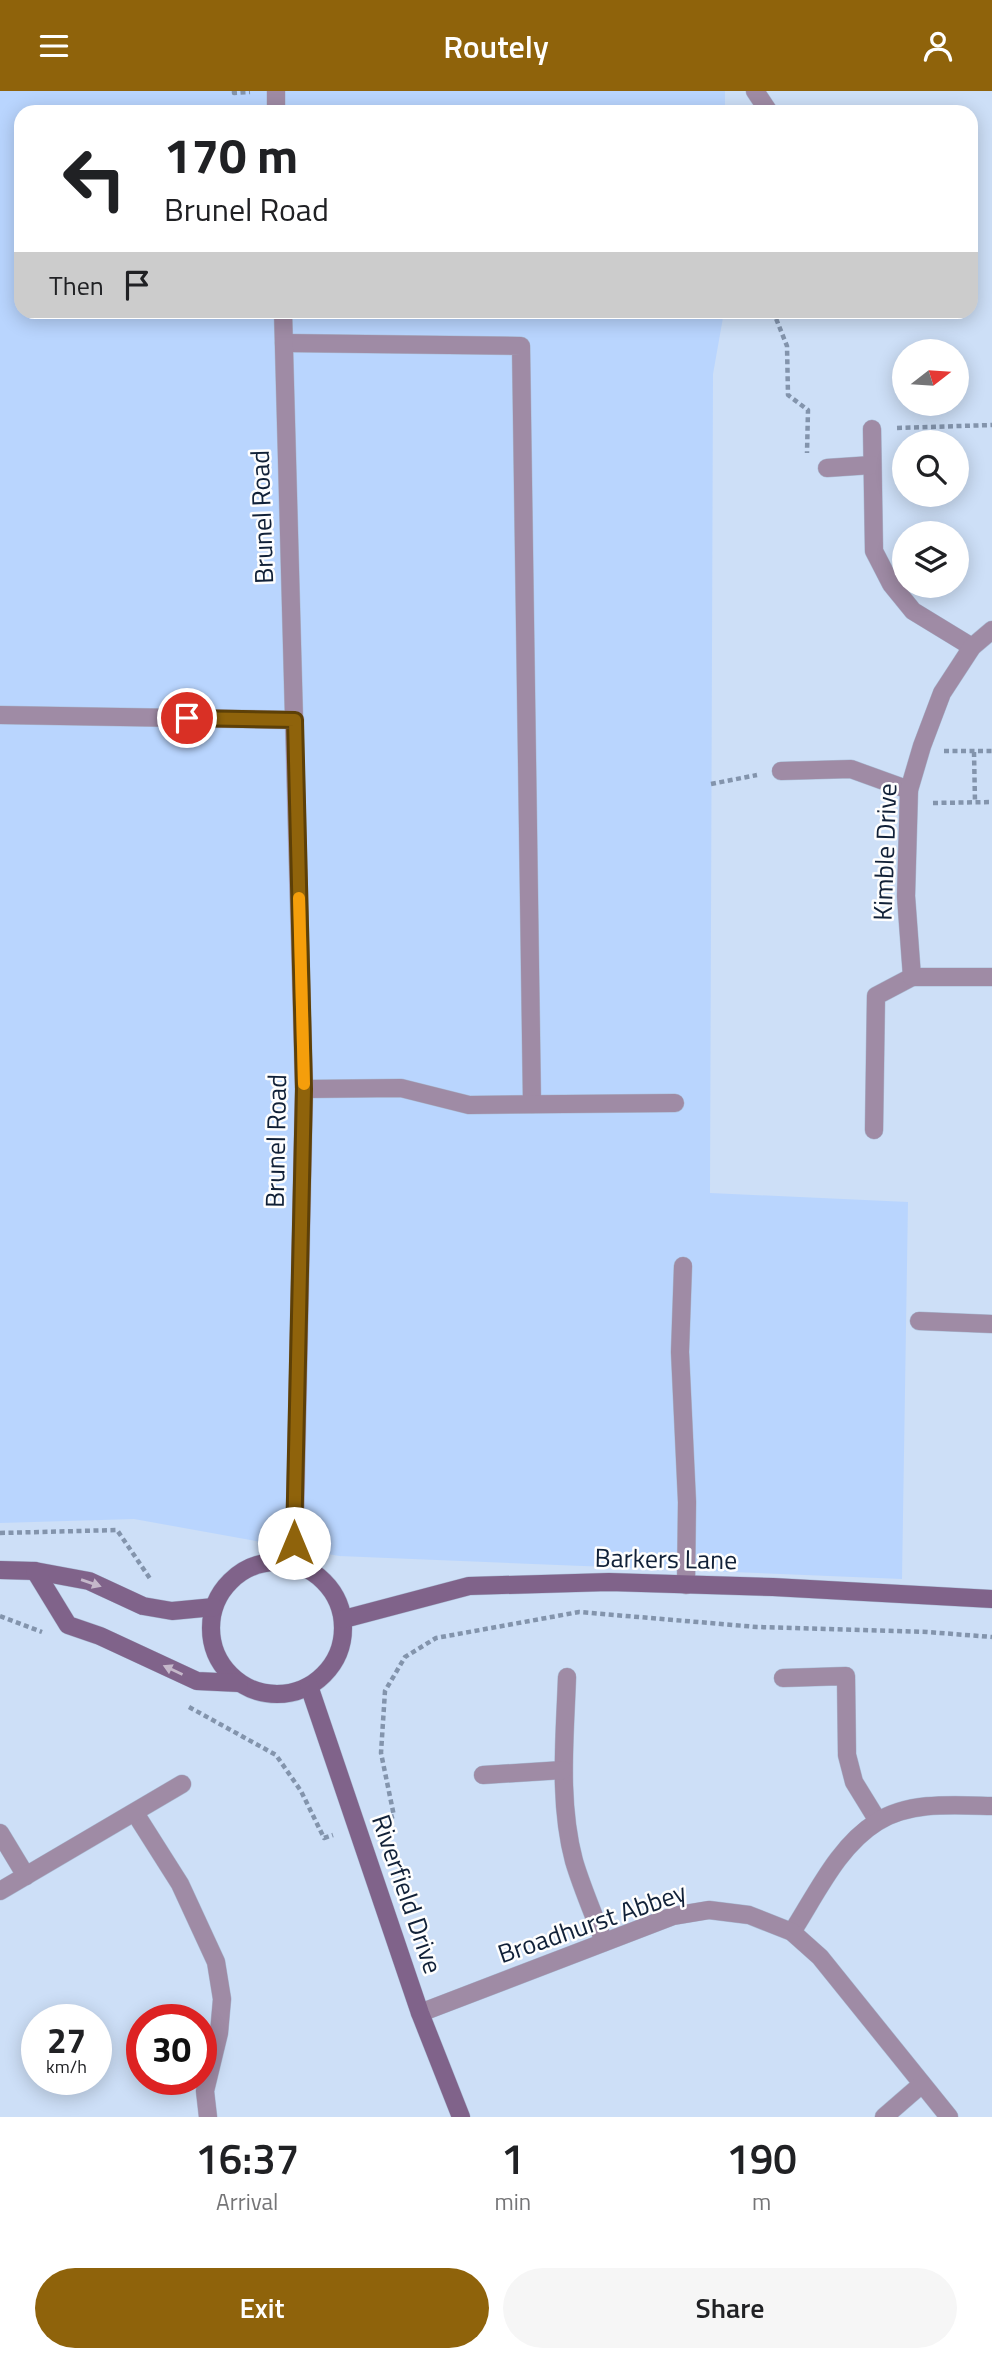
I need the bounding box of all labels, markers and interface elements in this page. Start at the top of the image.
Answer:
text: Routely [443,22,549,70]
icon: menu [35,27,73,65]
icon: person [919,27,957,65]
text: 170 m [164,117,298,192]
icon: left [49,133,140,224]
text: Brunel Road [164,185,329,233]
text: Then [49,266,104,305]
icon: arrive [118,266,156,304]
north arrow [892,339,970,417]
map controls [892,339,969,598]
button: search [892,430,969,507]
street label: Brunel Road [240,449,283,585]
button: layers [892,521,969,598]
pin [157,688,217,748]
icon: arrive [168,699,206,737]
street label: Kimble Drive [863,783,906,921]
street label: Brunel Road [255,1074,296,1208]
position arrow [257,1506,331,1580]
street label: Barkers Lane [594,1538,738,1579]
one-way arrow [80,1579,101,1589]
one-way arrow [163,1664,184,1675]
street label: Riverfield Drive [362,1809,453,1979]
street label: Broadhurst Abbey [492,1872,691,1973]
speed limit sign: 30 [126,2004,217,2095]
text: 27 [47,2013,86,2067]
text: km/h [46,2053,87,2080]
text: 16:37 [195,2126,299,2190]
text: 1 [501,2126,525,2190]
text: 190 [726,2126,797,2190]
text: Arrival [216,2184,278,2219]
text: min [494,2184,531,2219]
text: m [752,2184,771,2219]
button: Exit [35,2268,489,2348]
button: Share [503,2268,957,2348]

